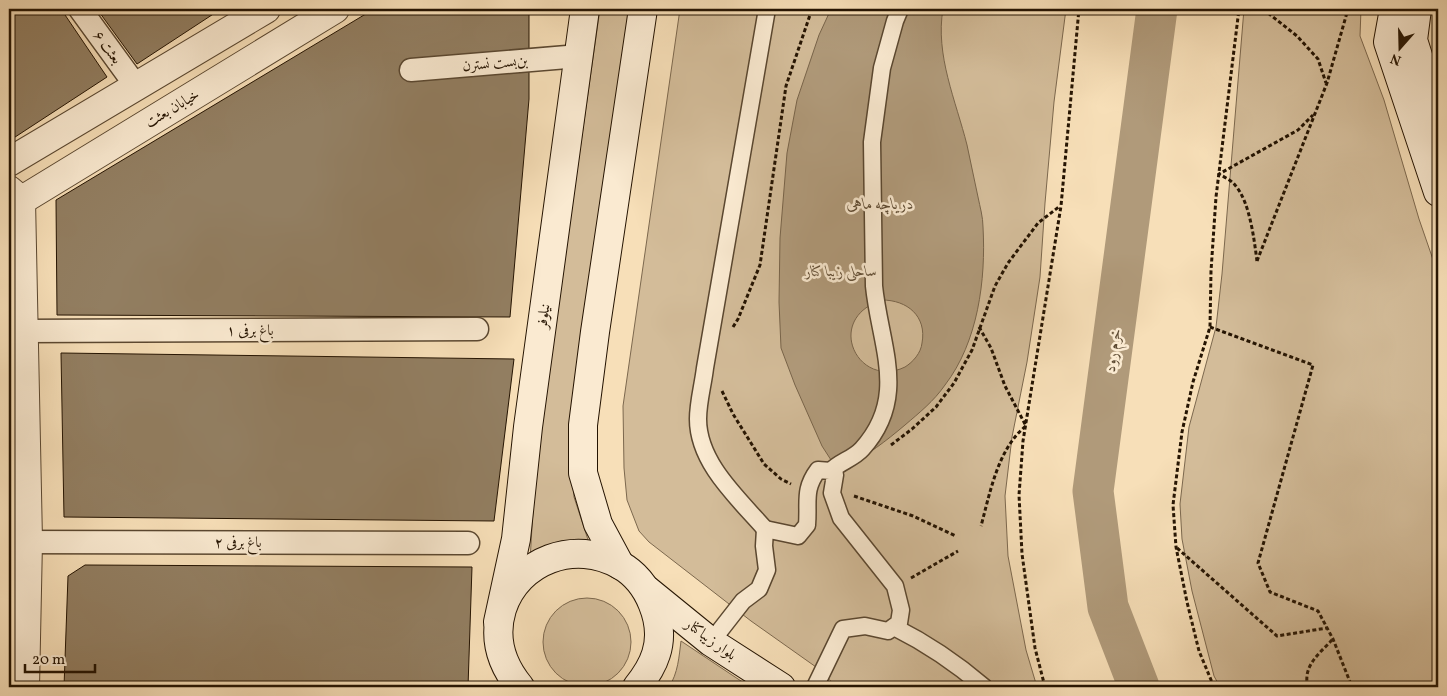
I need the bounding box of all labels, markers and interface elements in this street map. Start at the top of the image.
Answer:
north arrow [1374,22,1424,72]
street label: بعثت ۶ [87,27,126,69]
text: N [1388,48,1404,69]
street label: بن‌بست نسترن [462,51,529,78]
street label: خیابان بعثت [142,85,204,134]
water label: دریاچه ماهی [846,194,914,216]
park label: ساحلی زیبا کنار [804,262,877,283]
street label: نیلوفر [532,302,557,332]
street label: باغ برفی ۱ [227,321,274,343]
water label: خرم رود [1100,327,1130,374]
street label: باغ برفی ۲ [215,533,262,555]
street label: بلوار زیباکنار [678,613,740,666]
scale bar [25,641,95,673]
text: 20 m [32,650,65,671]

